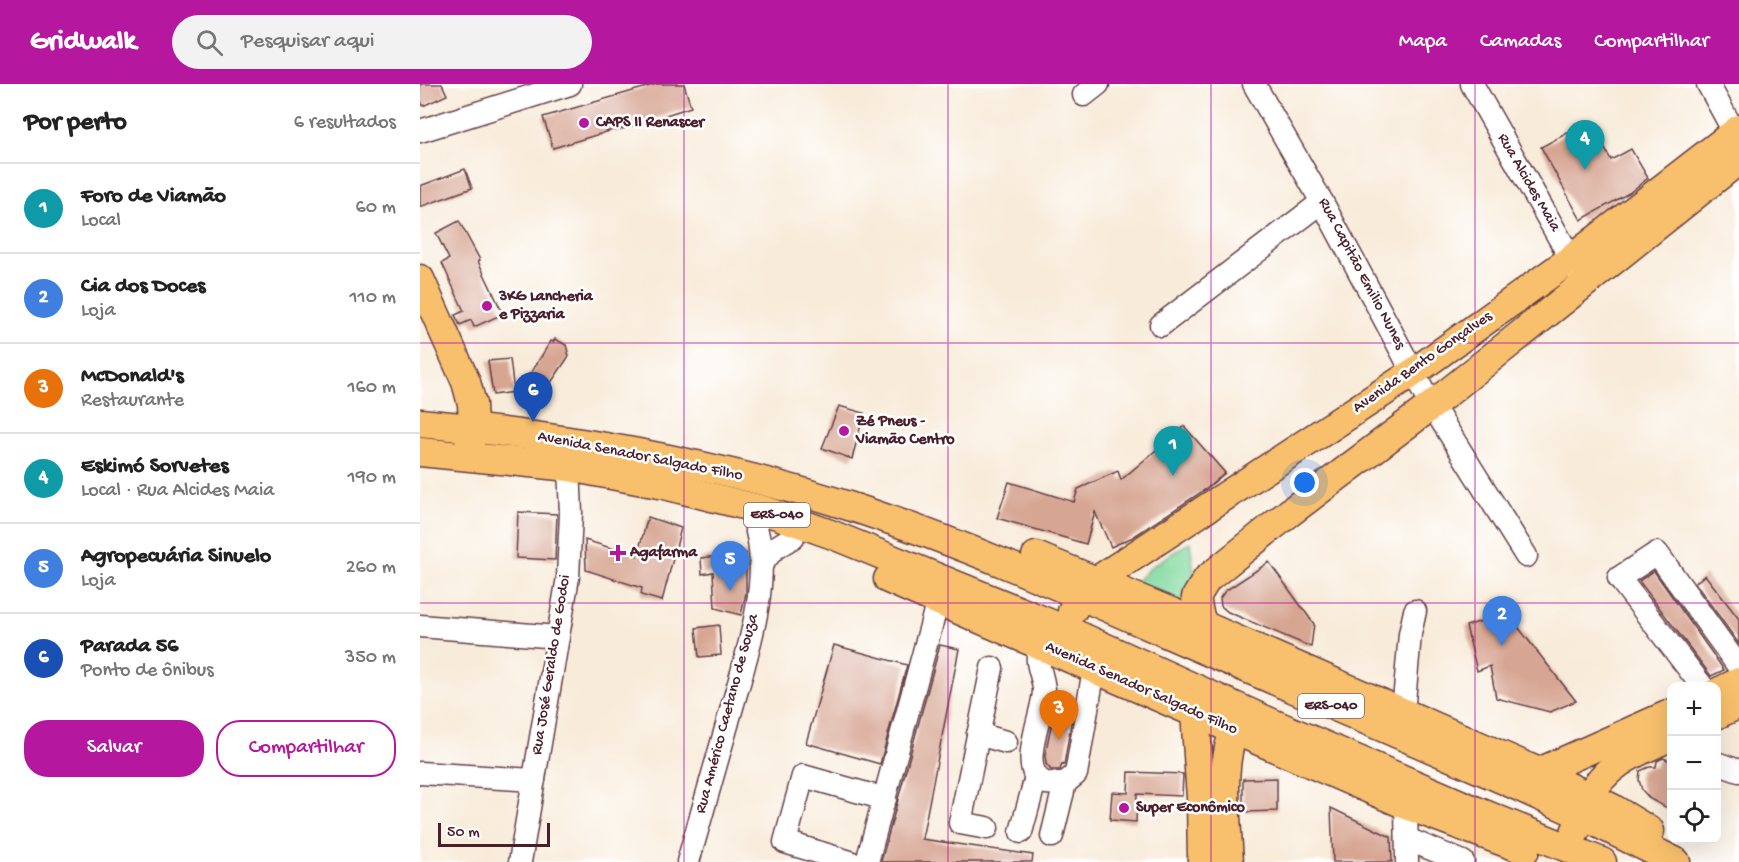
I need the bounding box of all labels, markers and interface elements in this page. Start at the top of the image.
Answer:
search box [172,15,592,69]
text: Gridwalk [30,26,136,59]
icon: search [193,26,226,59]
text: Pesquisar aqui [241,29,375,55]
text: Mapa [1399,30,1447,55]
text: Camadas [1480,30,1561,55]
text: Compartilhar [1594,30,1709,55]
text: Por perto [24,108,127,139]
text: 6 resultados [294,112,396,135]
place label: CAPS II Renascer [595,114,706,133]
marker: CAPS II Renascer [577,116,591,130]
pin: 4 [1566,120,1604,170]
street label: Rua Alcides Maia [1492,131,1564,236]
text: Foro de Viamão [81,184,226,210]
street label: Rua Capitão Emilio Nunes [1313,195,1409,354]
text: 1 [39,197,48,220]
text: 60 m [356,197,396,220]
text: Local [81,210,121,233]
text: Cia dos Doces [81,274,205,300]
text: 2 [39,287,48,310]
text: 110 m [350,287,396,310]
place label: 3KG Lancheria e Pizzaria [498,288,594,325]
marker: 3KG Lancheria e Pizzaria [480,299,494,313]
text: Loja [81,300,116,323]
street label: Avenida Bento Gonçalves [1350,307,1497,418]
text: McDonald's [81,364,184,390]
pin: 6 [514,372,552,422]
text: 3 [38,377,49,400]
text: 160 m [347,377,396,400]
text: Restaurante [81,390,184,413]
place label: Zé Pneus - Viamão Centro [855,413,955,450]
marker: Zé Pneus - Viamão Centro [837,424,851,438]
pin: 1 [1154,426,1192,476]
street label: Avenida Senador Salgado Filho [536,428,744,486]
text: Eskimó Sorvetes [81,454,229,480]
text: 4 [39,467,48,490]
text: 190 m [348,467,396,490]
your location [1290,468,1319,497]
text: Local · Rua Alcides Maia [81,480,274,503]
road number: ERS-040 [744,503,810,527]
pin: 5 [710,542,750,591]
place label: Agafarma [629,543,698,563]
text: Agropecuária Sinuelo [81,544,271,570]
marker: Agafarma [611,546,625,560]
text: 5 [38,557,49,580]
text: 260 m [346,557,396,580]
text: Loja [81,570,116,593]
street label: Rua José Geraldo de Godoi [528,574,576,756]
pin: 2 [1482,596,1522,646]
street label: Rua Américo Caetano de Souza [692,611,764,816]
text: Parada 56 [81,634,178,660]
street label: Avenida Senador Salgado Filho [1042,638,1240,740]
text: 6 [38,647,49,670]
text: 350 m [345,647,396,670]
text: Ponto de ônibus [81,660,214,683]
map controls [1667,682,1721,844]
button: + [1667,682,1721,736]
pin: 3 [1040,690,1078,740]
road number: ERS-040 [1298,694,1364,718]
button: Salvar [24,720,204,777]
button: Compartilhar [216,720,396,777]
button: − [1667,736,1721,790]
button: locate [1667,790,1721,844]
place label: Super Econômico [1136,799,1245,818]
marker: Super Econômico [1117,801,1131,815]
scale bar [438,820,550,848]
text: 50 m [447,824,480,843]

